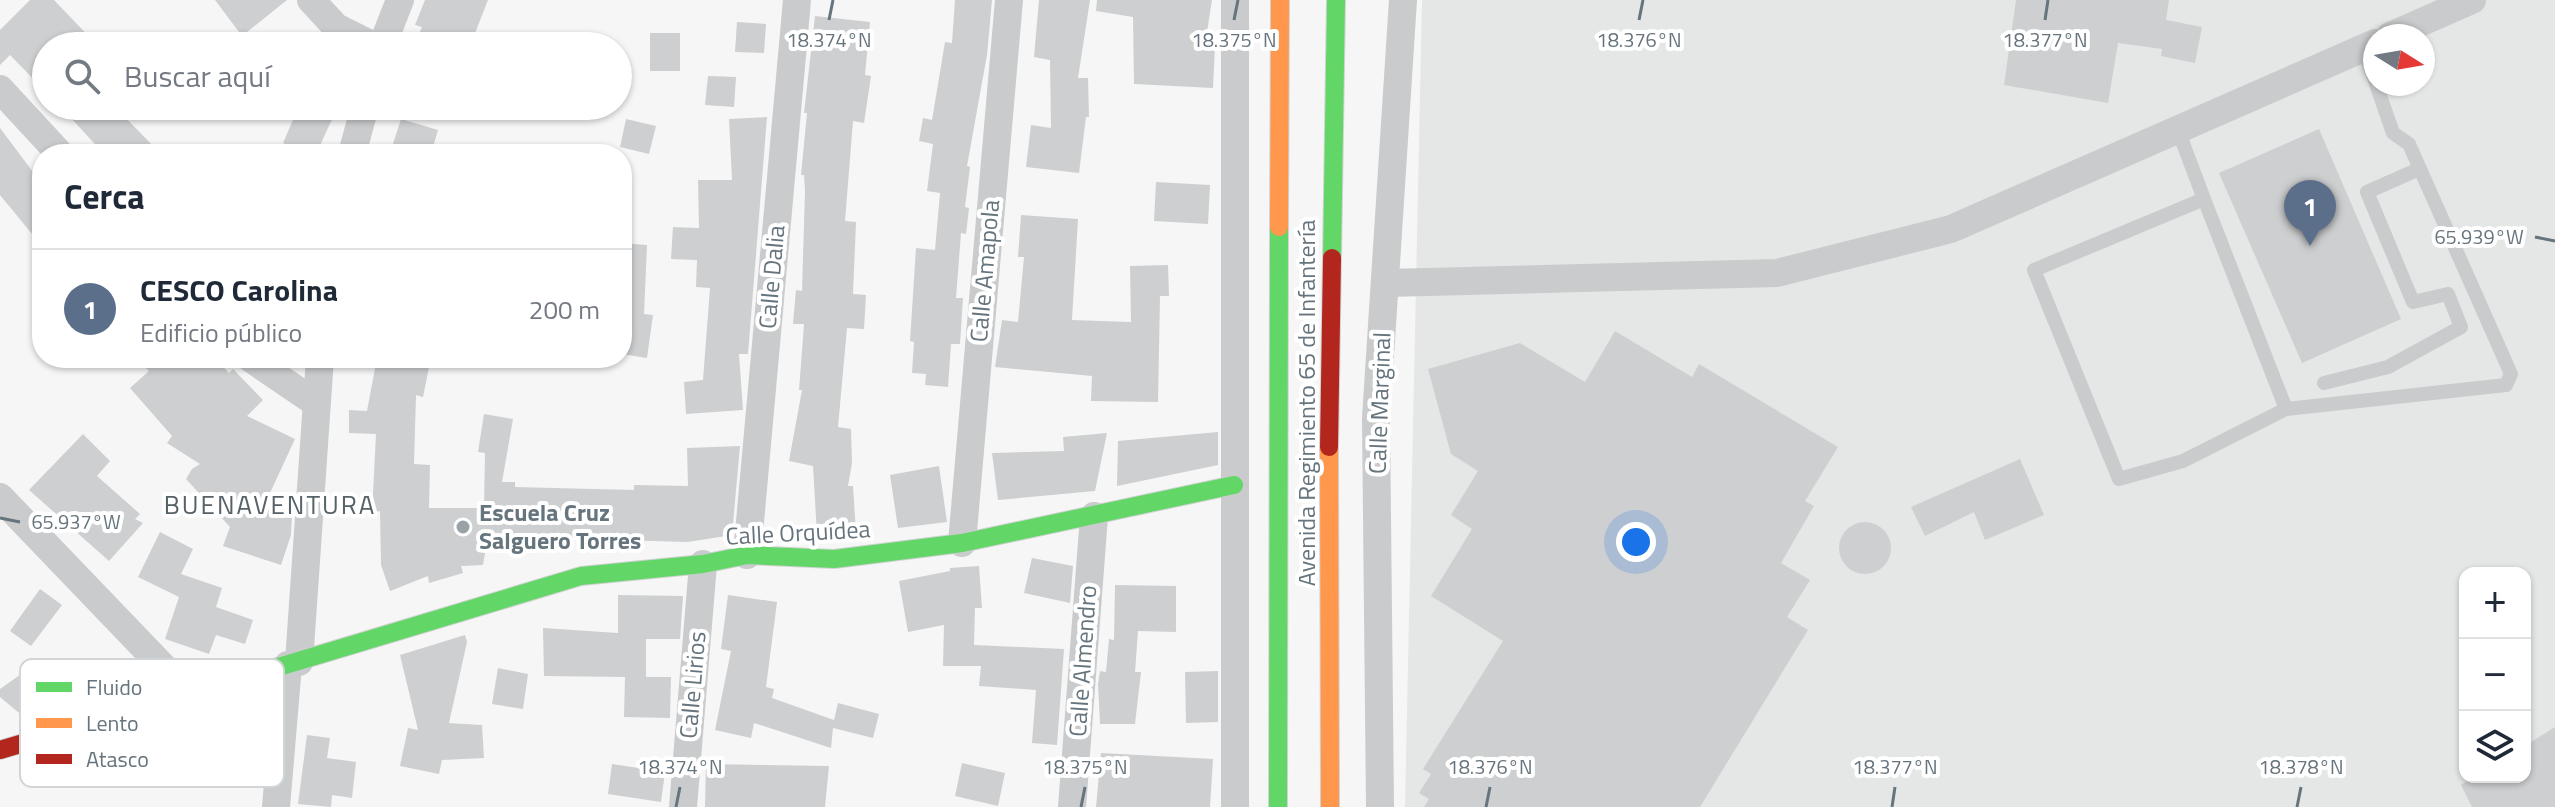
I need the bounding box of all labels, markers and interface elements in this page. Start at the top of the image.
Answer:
text: 18.374°N [786,24,872,55]
text: 18.375°N [1191,24,1277,55]
text: 18.376°N [1596,24,1682,55]
text: 18.377°N [2002,24,2088,55]
north arrow [2363,24,2435,96]
search box [32,32,632,120]
text: Buscar aquí [124,53,271,99]
icon: search [60,54,104,98]
text: Cerca [64,170,145,222]
pin: 1 [2284,180,2336,246]
street label: Calle Amapola [960,198,1008,344]
street label: Avenida Regimiento 65 de Infantería [1288,220,1324,586]
text: 65.939°W [2434,221,2524,252]
street label: Calle Dalia [749,224,793,330]
text: CESCO Carolina [140,267,338,313]
text: 1 [83,290,97,329]
text: 200 m [529,290,600,329]
text: Edificio público [140,313,302,352]
street label: Calle Marginal [1359,331,1399,475]
district label: BUENAVENTURA [164,485,376,524]
place label: Escuela Cruz Salguero Torres [479,494,641,558]
text: 65.937°W [31,506,121,537]
street label: Calle Orquídea [725,510,871,554]
marker: Escuela Cruz Salguero Torres [454,518,472,536]
your location [1616,522,1656,562]
map controls [2459,567,2531,783]
button: + [2459,567,2531,639]
street label: Calle Almendro [1059,584,1105,738]
street label: Calle Lirios [669,630,715,740]
button: − [2459,639,2531,711]
legend [20,659,284,787]
text: Fluido [86,670,142,704]
text: Lento [86,706,139,740]
button: layers [2459,711,2531,783]
text: Atasco [86,742,149,776]
text: 18.374°N [637,751,723,782]
text: 18.375°N [1042,751,1128,782]
text: 18.376°N [1447,751,1533,782]
text: 18.377°N [1852,751,1938,782]
text: 18.378°N [2258,751,2344,782]

